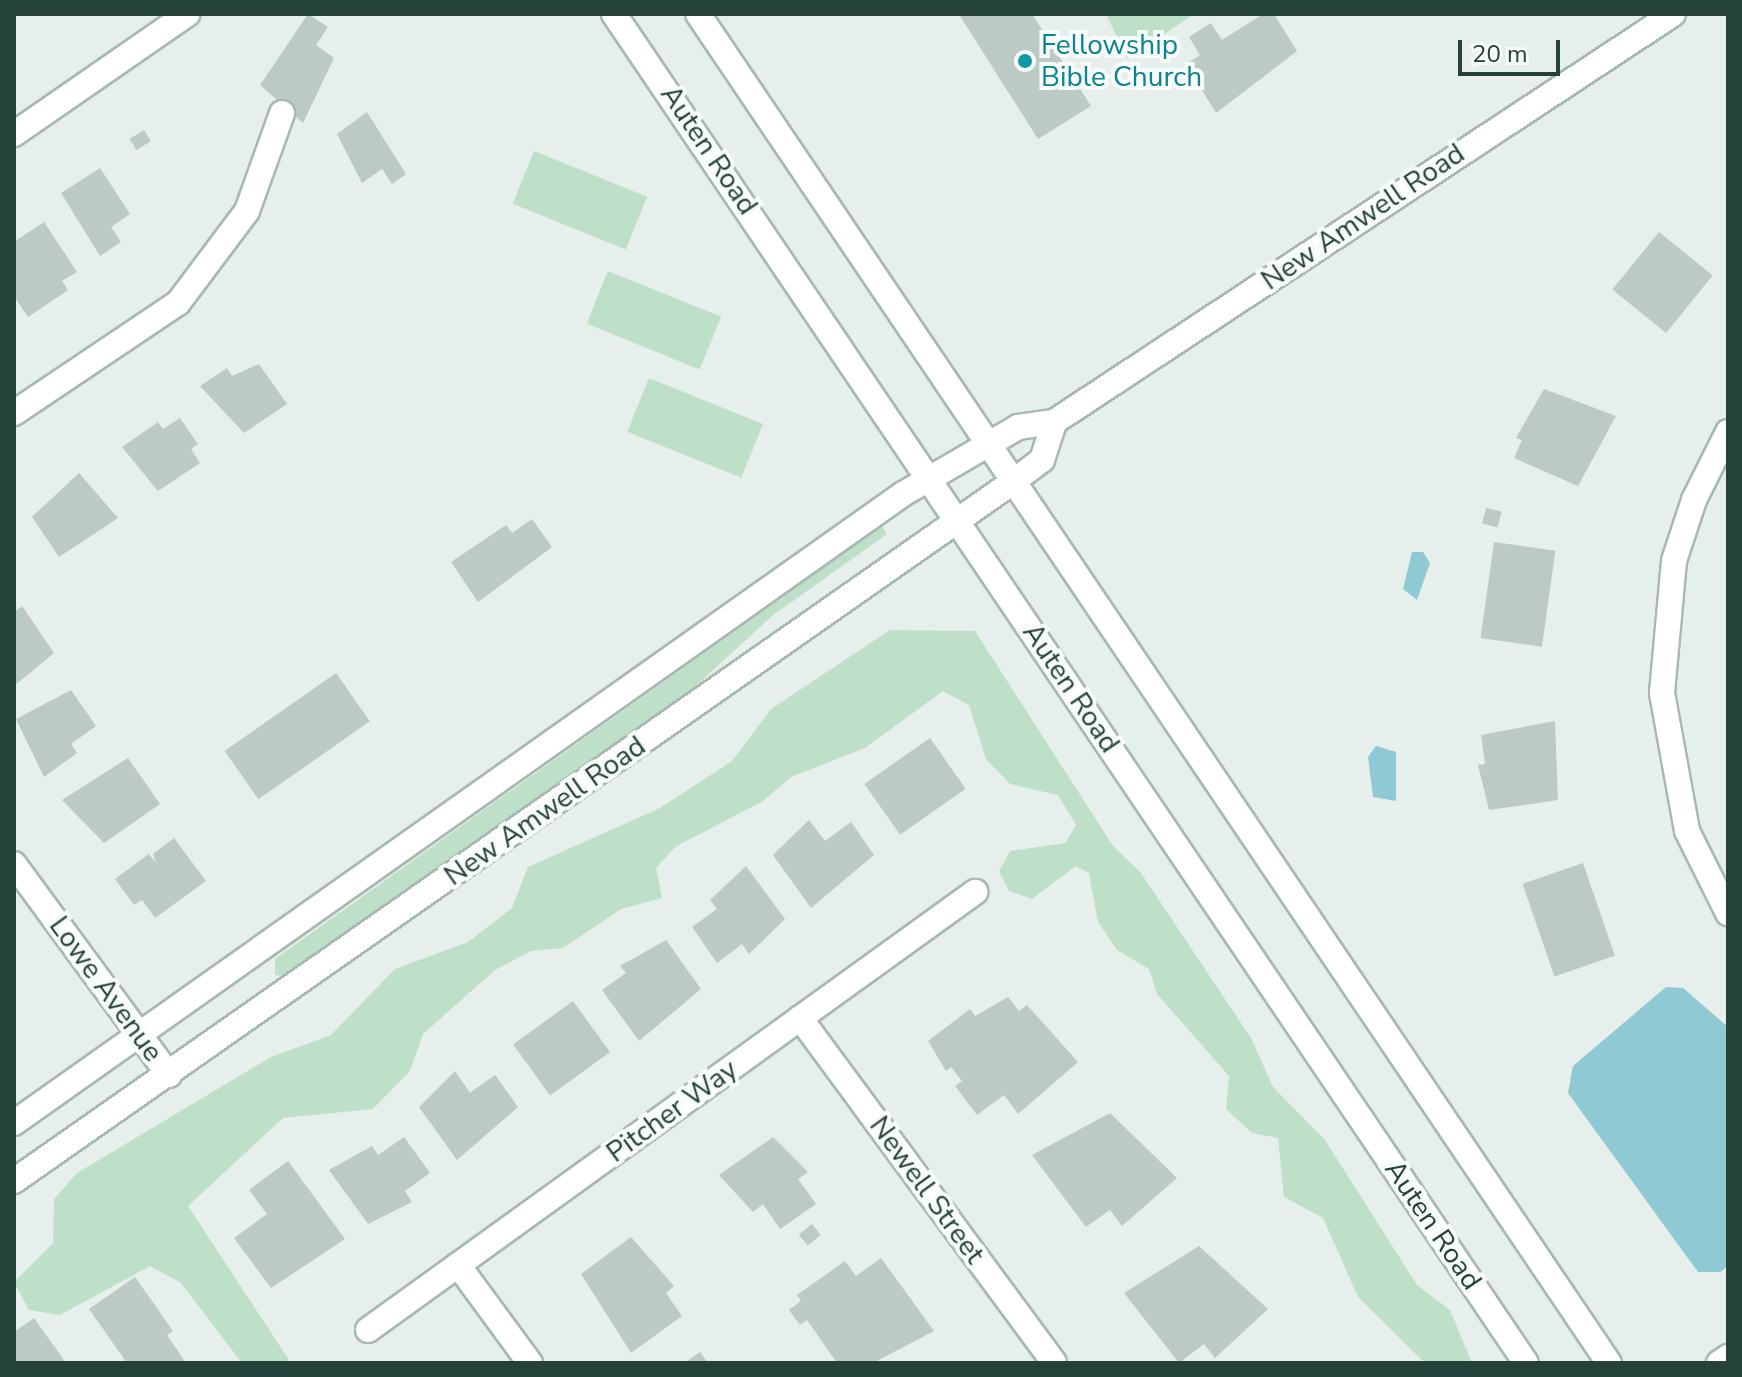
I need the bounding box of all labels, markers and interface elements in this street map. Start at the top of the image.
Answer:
scale bar [1462,24,1564,74]
place label: Fellowship Bible Church [1041,28,1202,94]
text: 20 m [1472,38,1528,70]
marker: Fellowship Bible Church [1016,52,1034,70]
street label: Auten Road [653,79,765,221]
street label: New Amwell Road [1255,137,1471,297]
street label: Auten Road [1015,617,1127,759]
street label: New Amwell Road [438,729,652,893]
street label: Lowe Avenue [42,910,170,1068]
street label: Pitcher Way [600,1052,744,1170]
street label: Newell Street [862,1110,992,1270]
street label: Auten Road [1377,1154,1489,1296]

